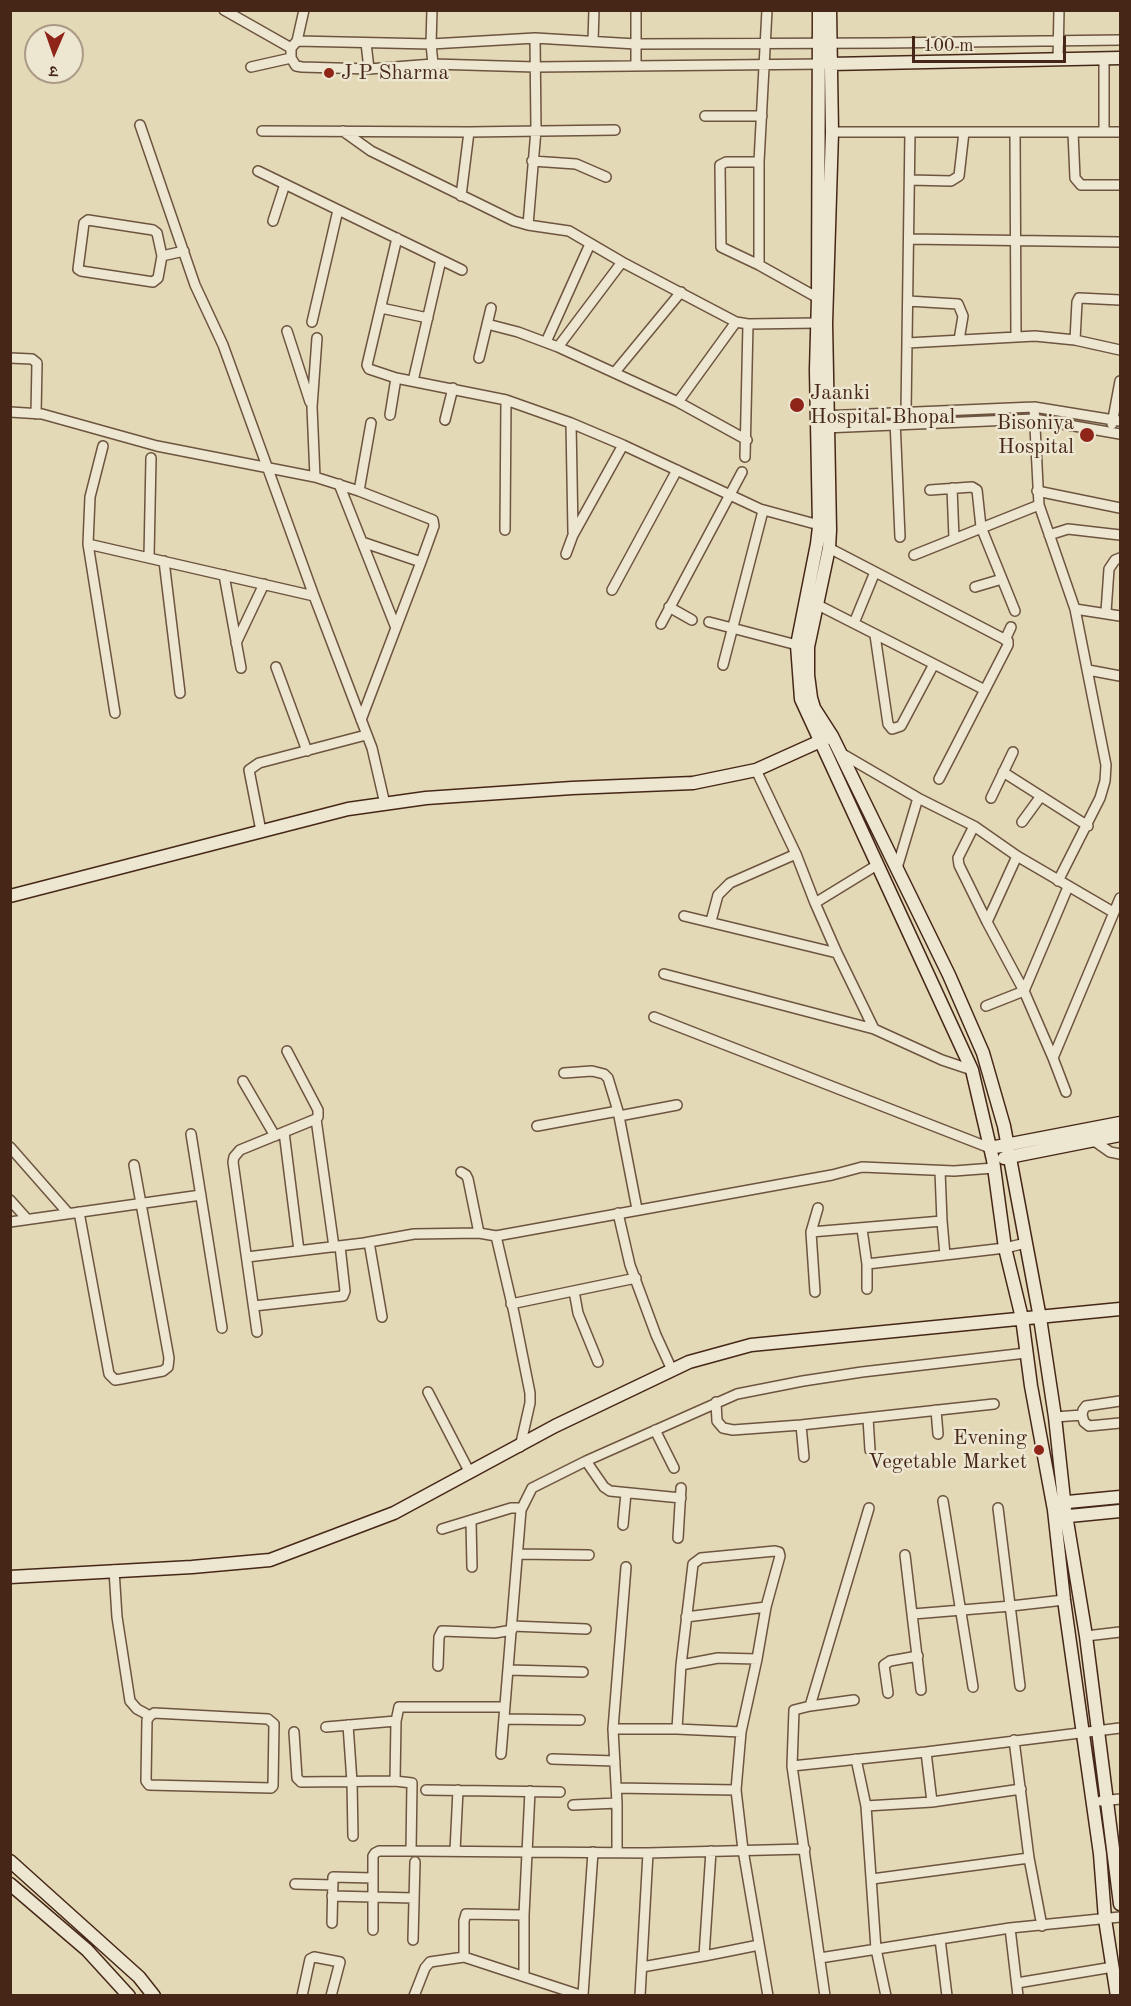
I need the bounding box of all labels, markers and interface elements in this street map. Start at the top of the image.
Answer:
north arrow [24,24,84,84]
scale bar [915,24,1070,62]
text: 100 m [923,37,974,55]
place label: J P Sharma [341,60,449,86]
text: उ [49,62,58,78]
marker: J P Sharma [322,66,336,80]
place label: Jaanki Hospital Bhopal [810,380,955,430]
marker: Jaanki Hospital Bhopal [788,396,806,414]
place label: Bisoniya Hospital [996,410,1074,460]
marker: Bisoniya Hospital [1078,426,1096,444]
place label: Evening Vegetable Market [868,1425,1027,1475]
marker: Evening Vegetable Market [1032,1443,1046,1457]

